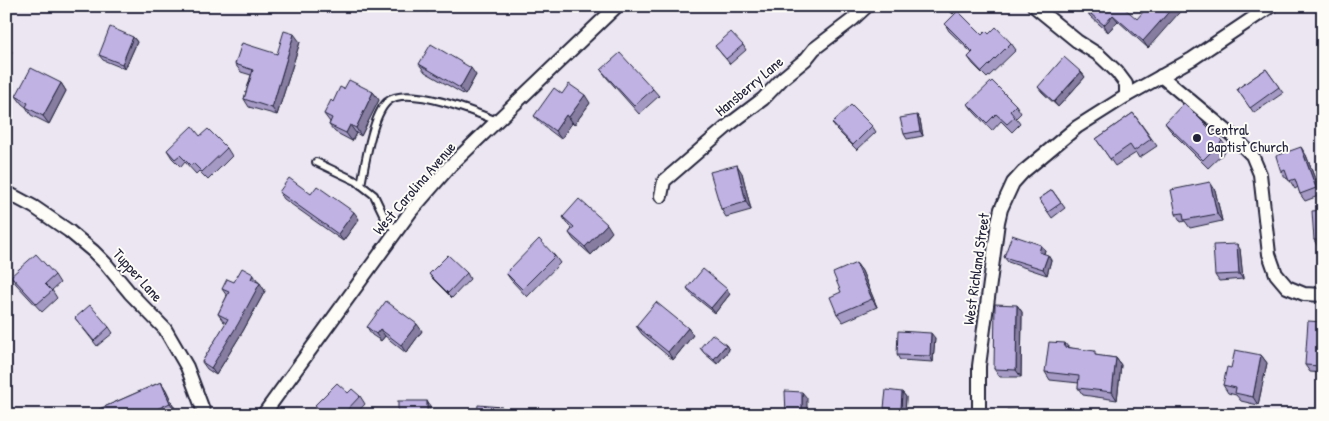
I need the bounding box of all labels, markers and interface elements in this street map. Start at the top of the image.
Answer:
street label: Hansberry Lane [710,51,788,121]
place label: Central Baptist Church [1207,119,1288,157]
marker: Central Baptist Church [1191,132,1203,144]
street label: West Carolina Avenue [368,137,460,239]
street label: West Richland Street [958,211,994,326]
street label: Tupper Lane [108,244,168,306]

